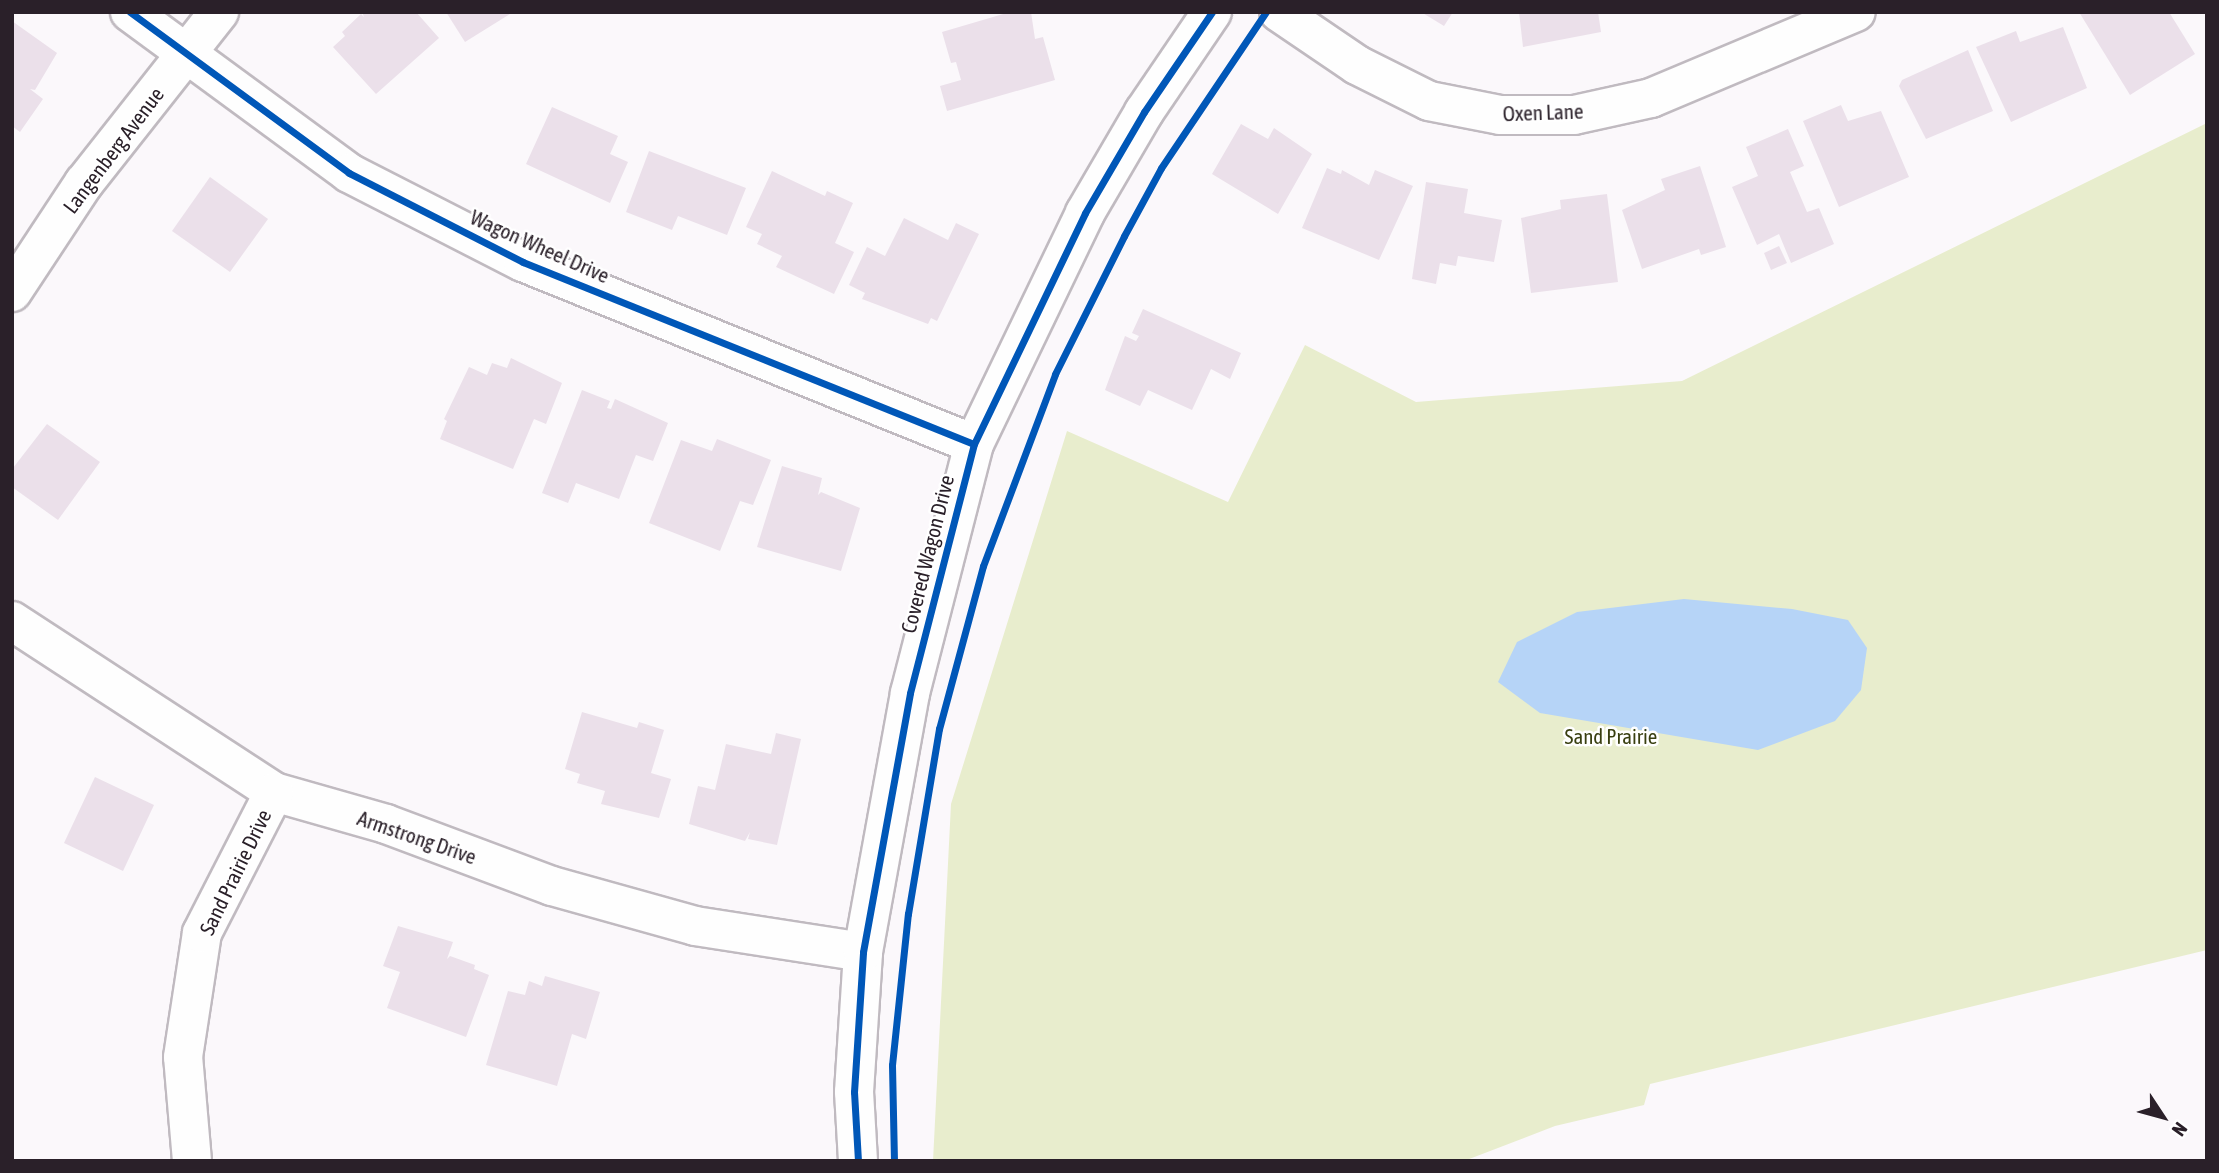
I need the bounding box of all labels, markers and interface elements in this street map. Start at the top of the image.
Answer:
street label: Langenberg Avenue [57,82,169,218]
street label: Oxen Lane [1502,98,1584,126]
street label: Wagon Wheel Drive [467,204,613,288]
street label: Covered Wagon Drive [895,472,959,636]
park label: Sand Prairie [1565,723,1657,749]
street label: Sand Prairie Drive [194,805,276,939]
street label: Armstrong Drive [354,805,480,869]
north arrow [2128,1082,2198,1152]
text: N [2168,1118,2192,1140]

